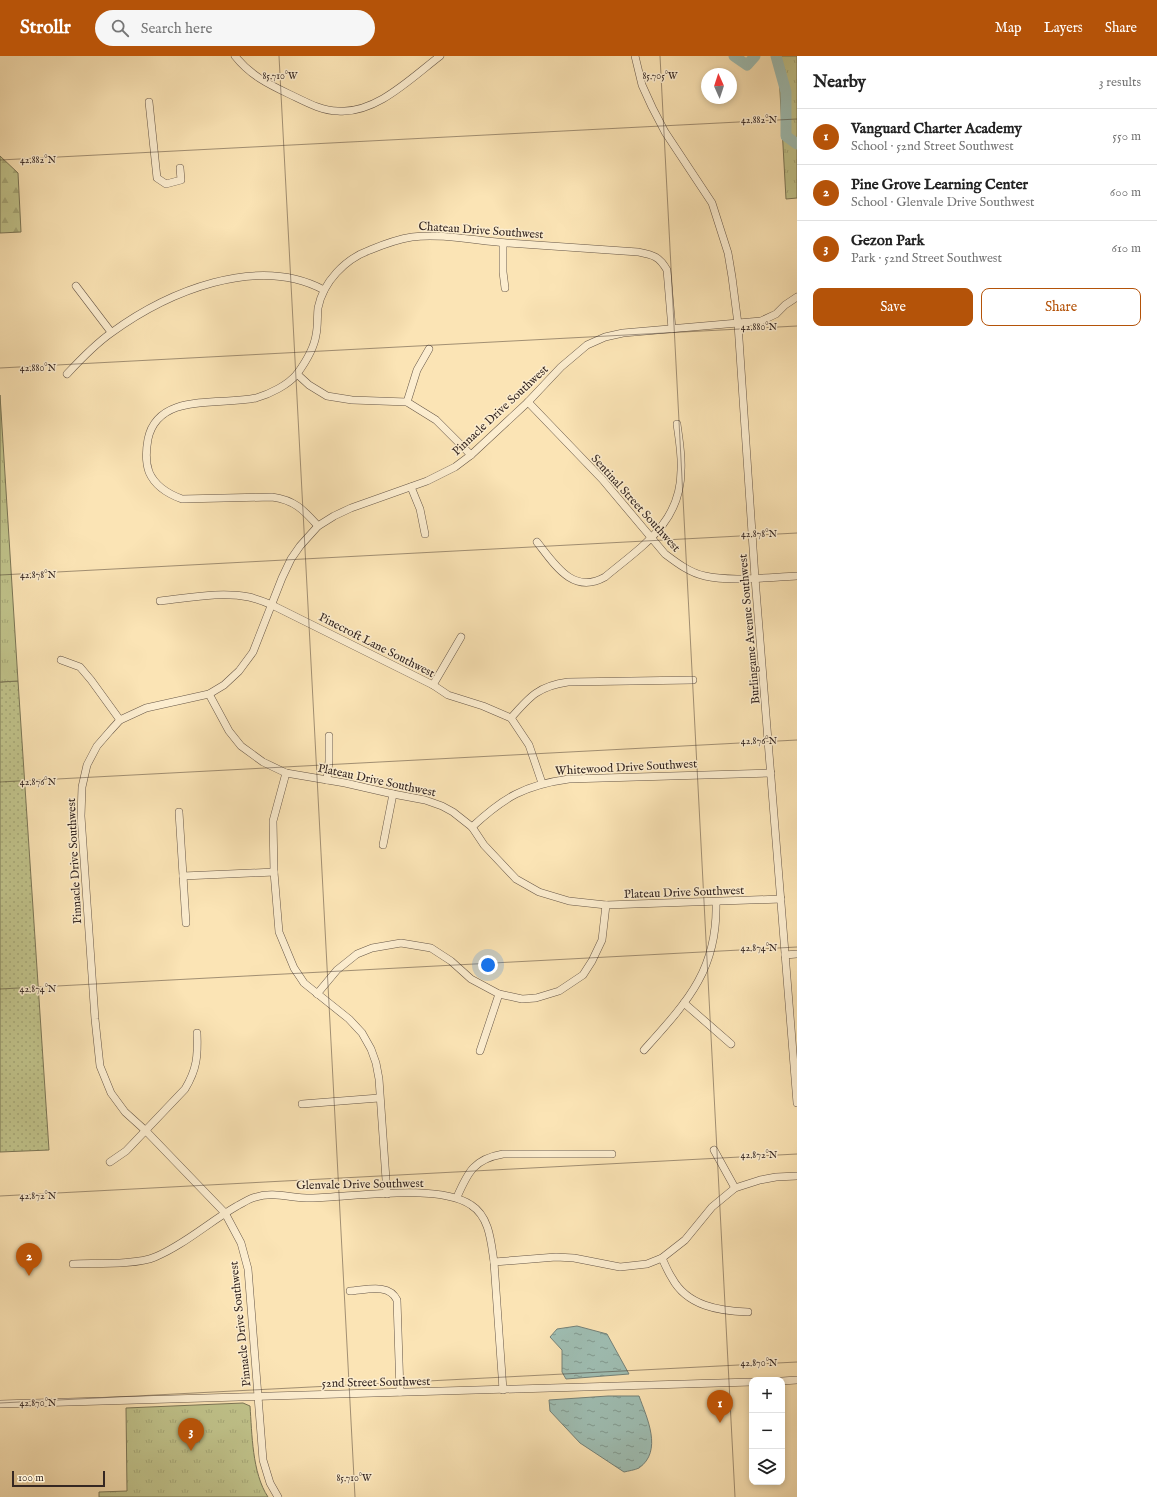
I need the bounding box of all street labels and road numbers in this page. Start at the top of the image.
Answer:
street label: Chateau Drive Southwest [418,219,544,242]
street label: Pinnacle Drive Southwest [449,362,552,459]
street label: Sentinal Street Southwest [588,451,683,555]
street label: Burlingame Avenue Southwest [735,553,764,705]
street label: Pinecroft Lane Southwest [316,610,437,681]
street label: Whitewood Drive Southwest [555,756,697,779]
street label: Plateau Drive Southwest [316,761,437,800]
street label: Pinnacle Drive Southwest [64,798,85,924]
street label: Plateau Drive Southwest [624,883,744,902]
street label: Glenvale Drive Southwest [296,1176,424,1193]
street label: Pinnacle Drive Southwest [226,1261,255,1387]
street label: 52nd Street Southwest [322,1374,430,1391]

